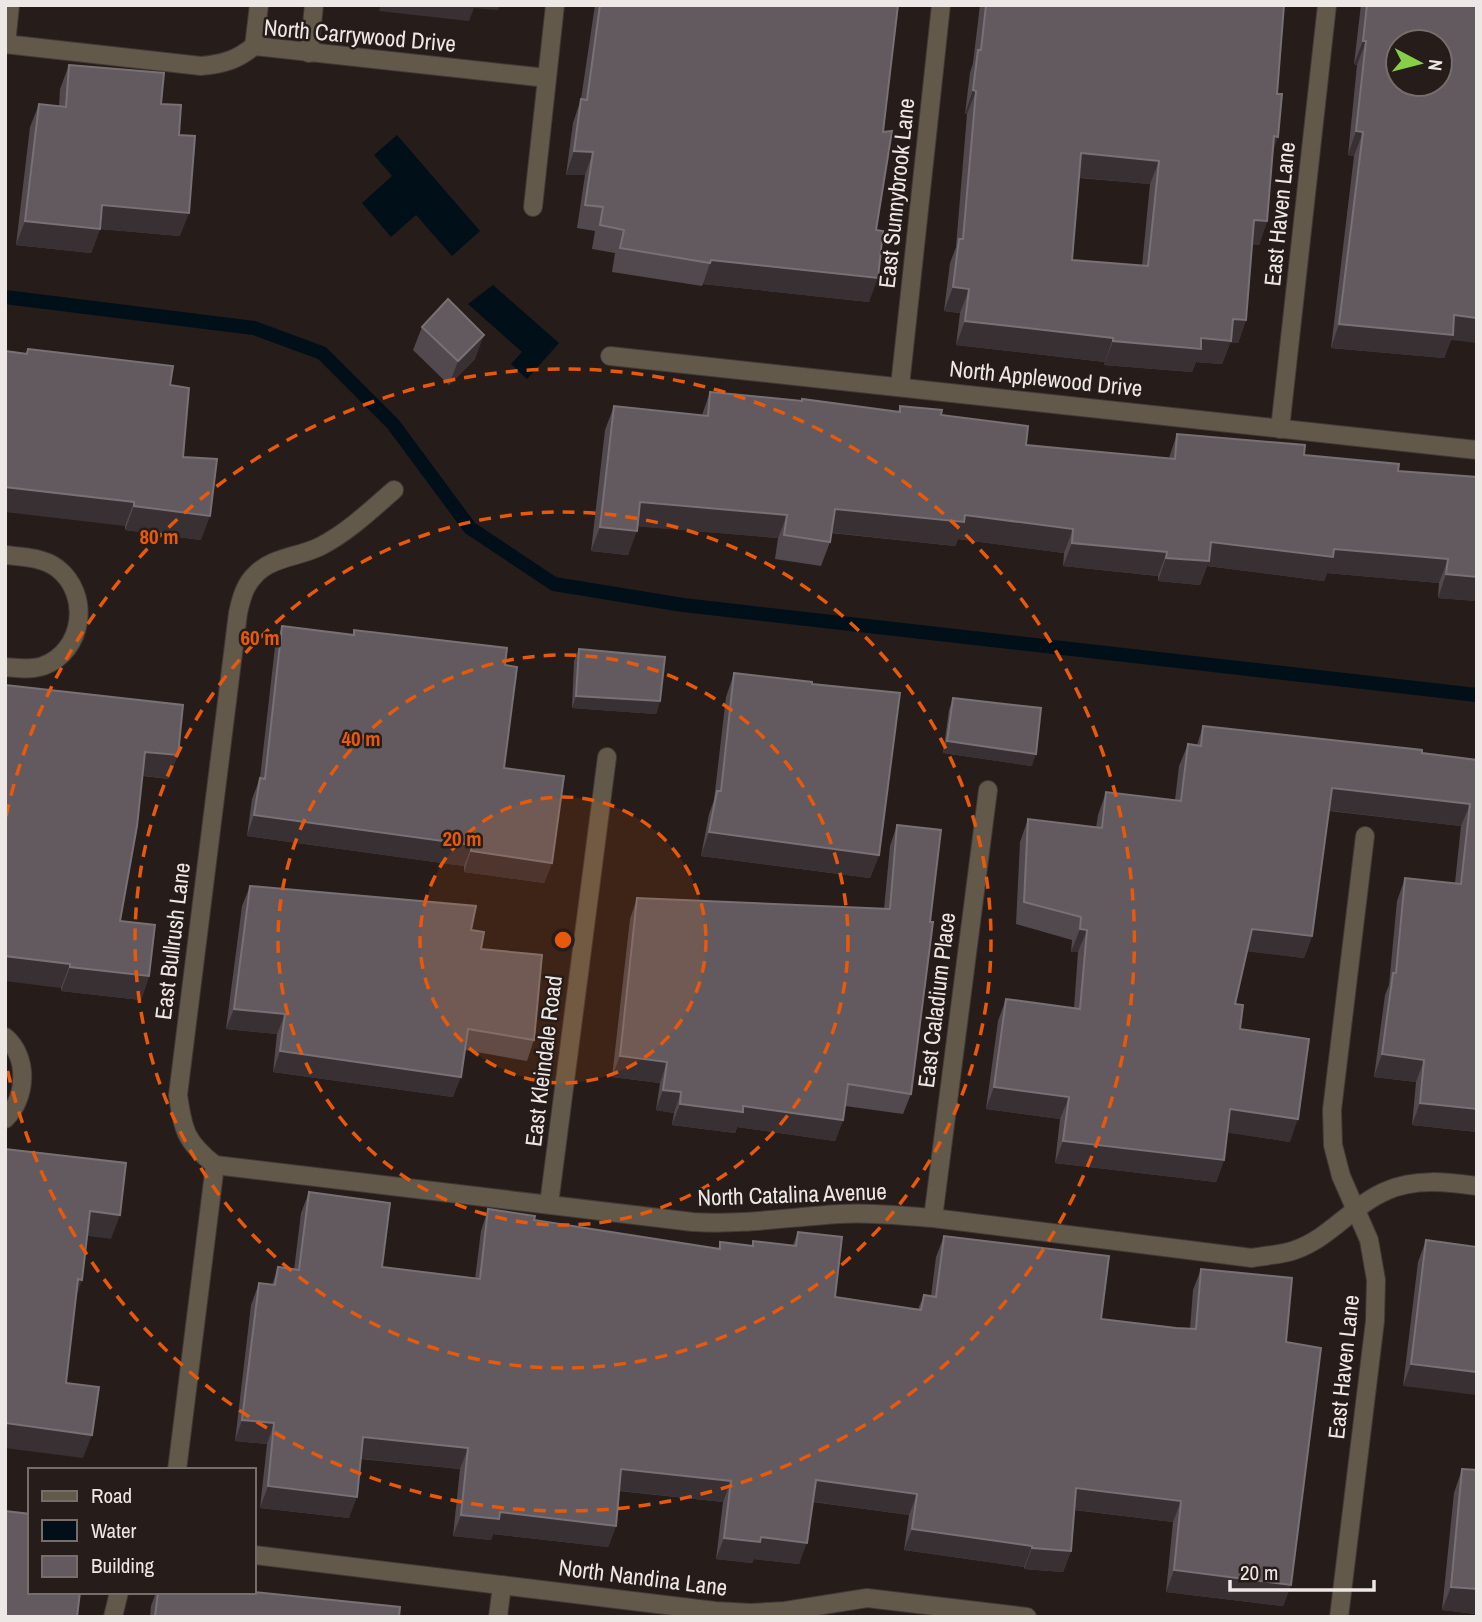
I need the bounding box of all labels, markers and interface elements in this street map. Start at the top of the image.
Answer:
street label: North Carrywood Drive [263,11,457,59]
north arrow [1384,28,1454,98]
text: N [1422,58,1449,72]
street label: East Sunnybrook Lane [871,96,921,290]
street label: East Haven Lane [1256,140,1302,288]
street label: North Applewood Drive [948,352,1144,404]
text: 80 m [139,522,179,551]
text: 60 m [240,623,280,652]
text: 40 m [341,724,381,753]
text: 20 m [442,824,482,853]
street label: East Bullrush Lane [147,861,197,1021]
street label: East Caladium Place [910,911,962,1089]
centre of rings [551,928,575,952]
street label: East Kleindale Road [517,974,569,1148]
street label: North Catalina Avenue [697,1175,887,1213]
street label: East Haven Lane [1320,1293,1366,1441]
legend [28,1468,256,1594]
text: Road [91,1481,132,1510]
text: Water [91,1516,137,1545]
scale bar [1230,1548,1374,1592]
text: Building [91,1551,155,1580]
street label: North Nandina Lane [557,1551,729,1603]
text: 20 m [1240,1558,1278,1587]

